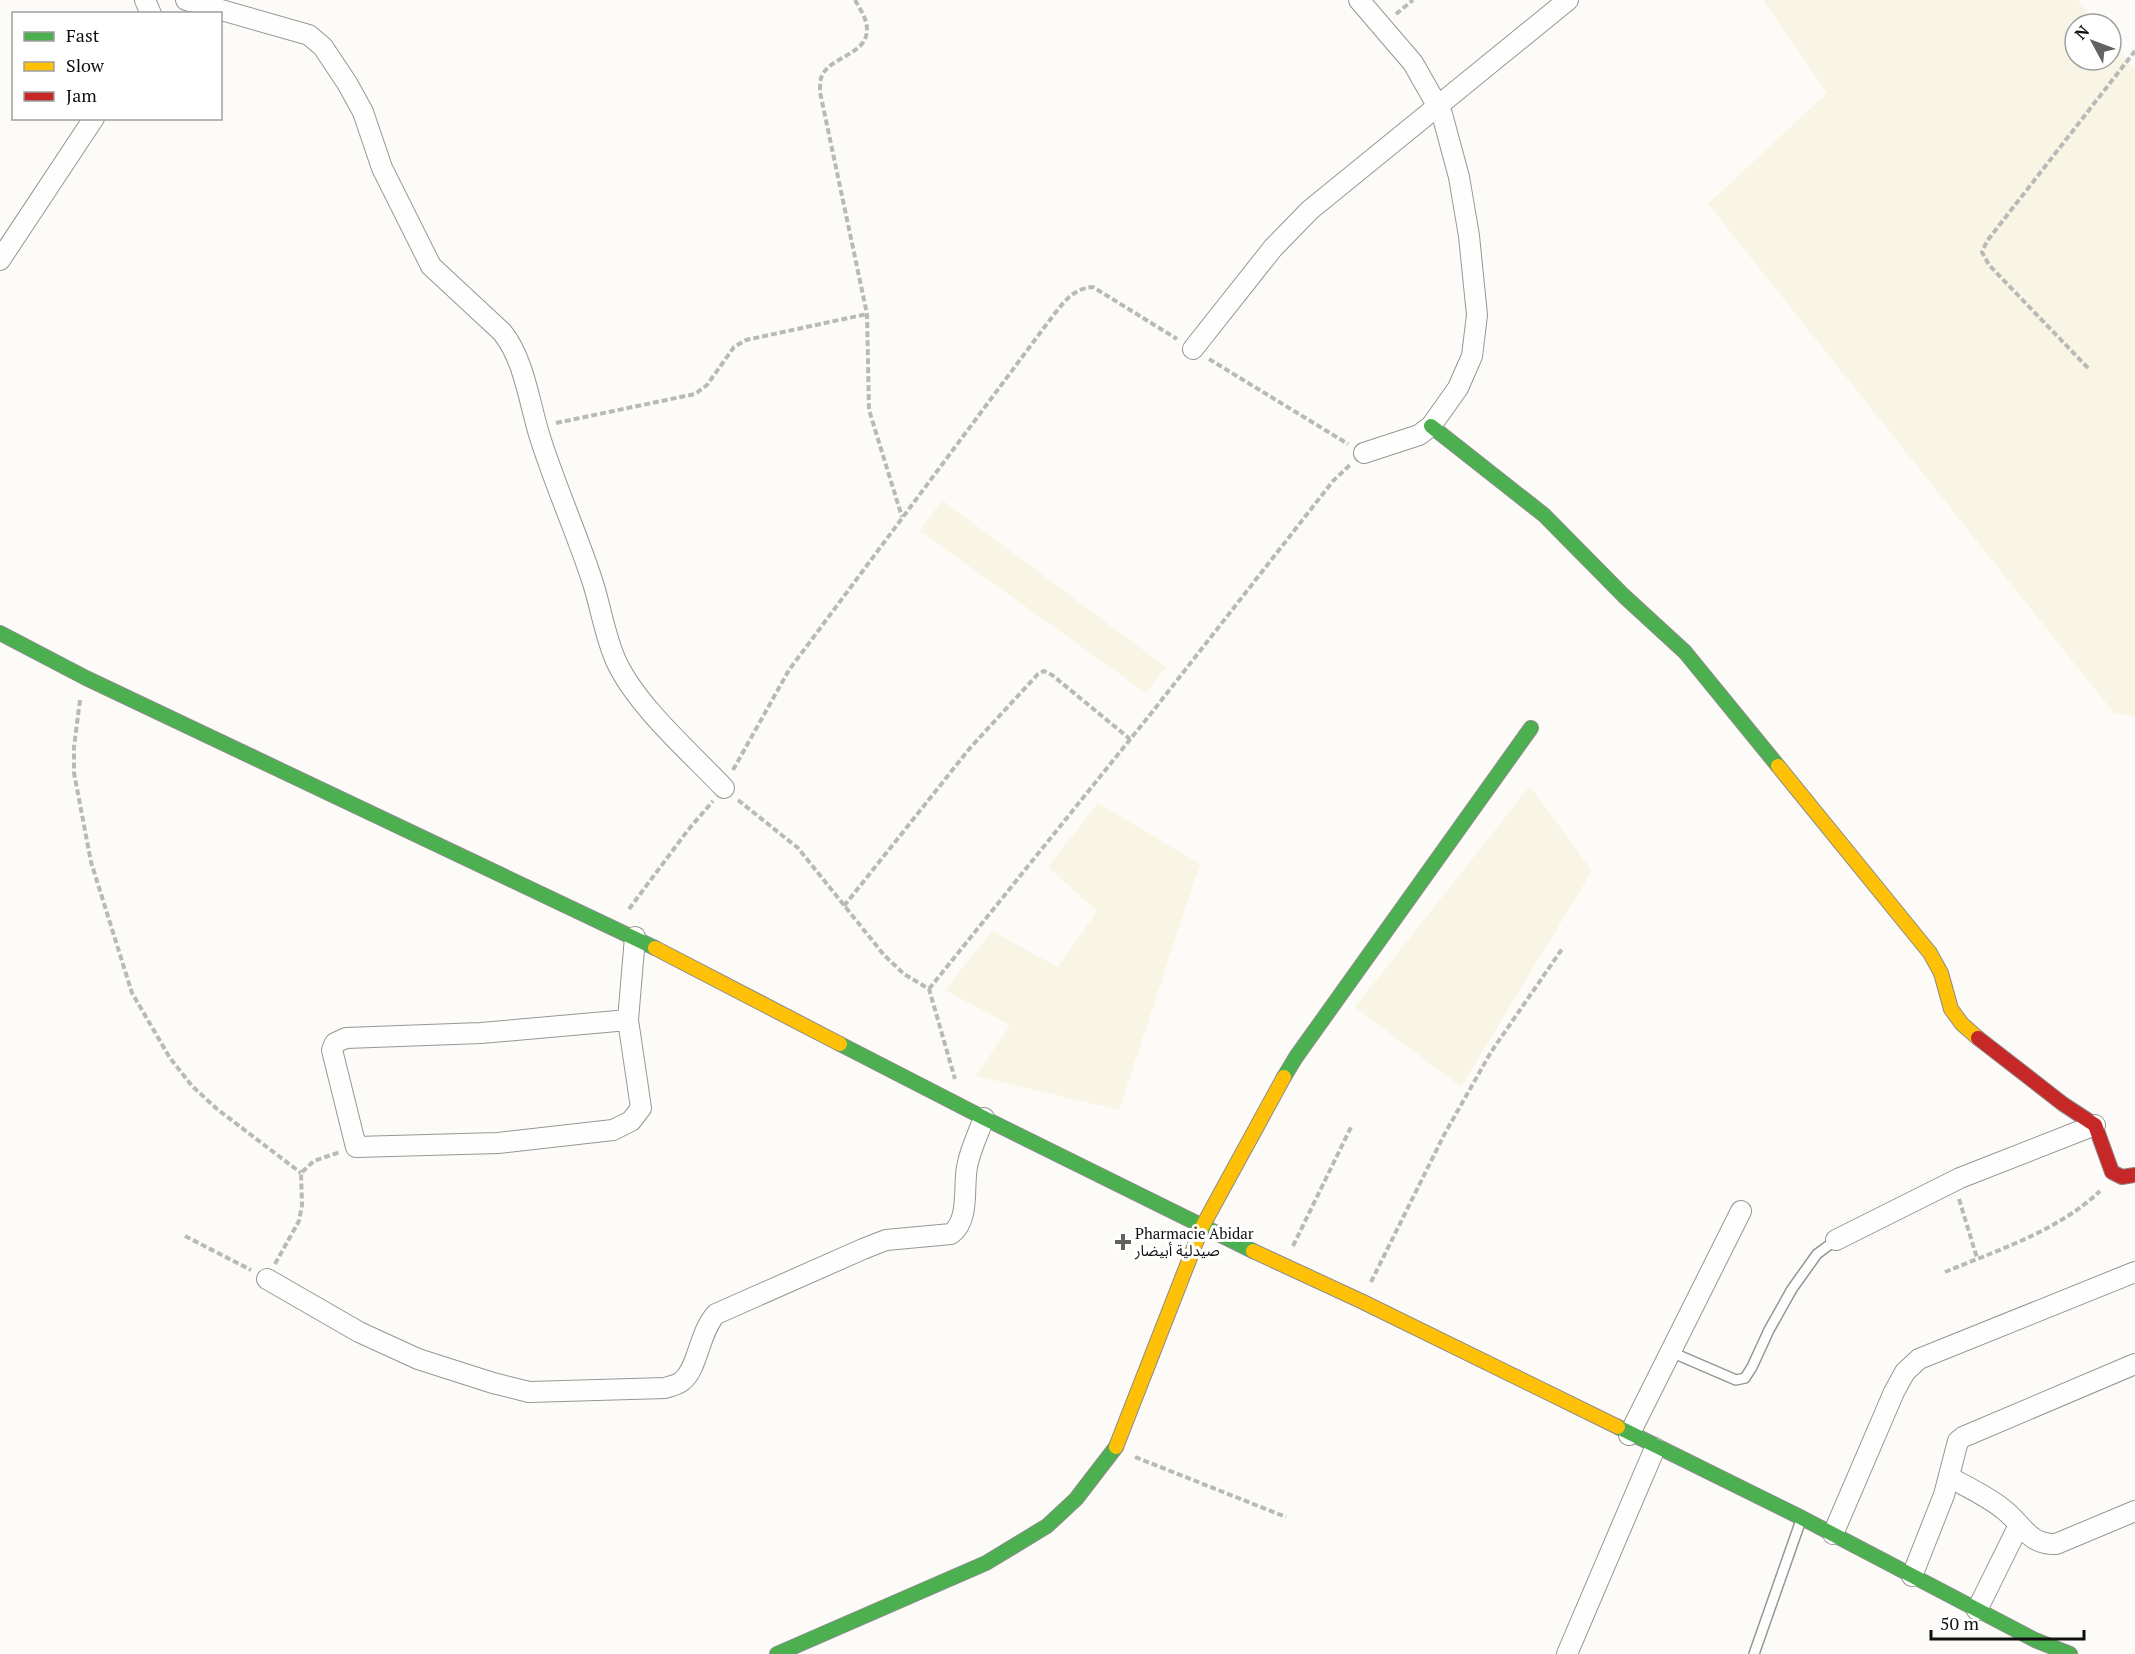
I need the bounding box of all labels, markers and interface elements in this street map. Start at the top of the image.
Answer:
legend [12,12,222,120]
north arrow [2063,12,2123,72]
text: N [2069,20,2094,44]
text: Fast [66,23,100,47]
text: Slow [66,53,105,77]
text: Jam [66,83,97,107]
place label: Pharmacie Abidar صيدلية أبيضار [1134,1223,1254,1260]
marker: Pharmacie Abidar صيدلية أبيضار [1116,1235,1130,1249]
scale bar [1931,1603,2084,1641]
text: 50 m [1940,1611,1980,1635]

